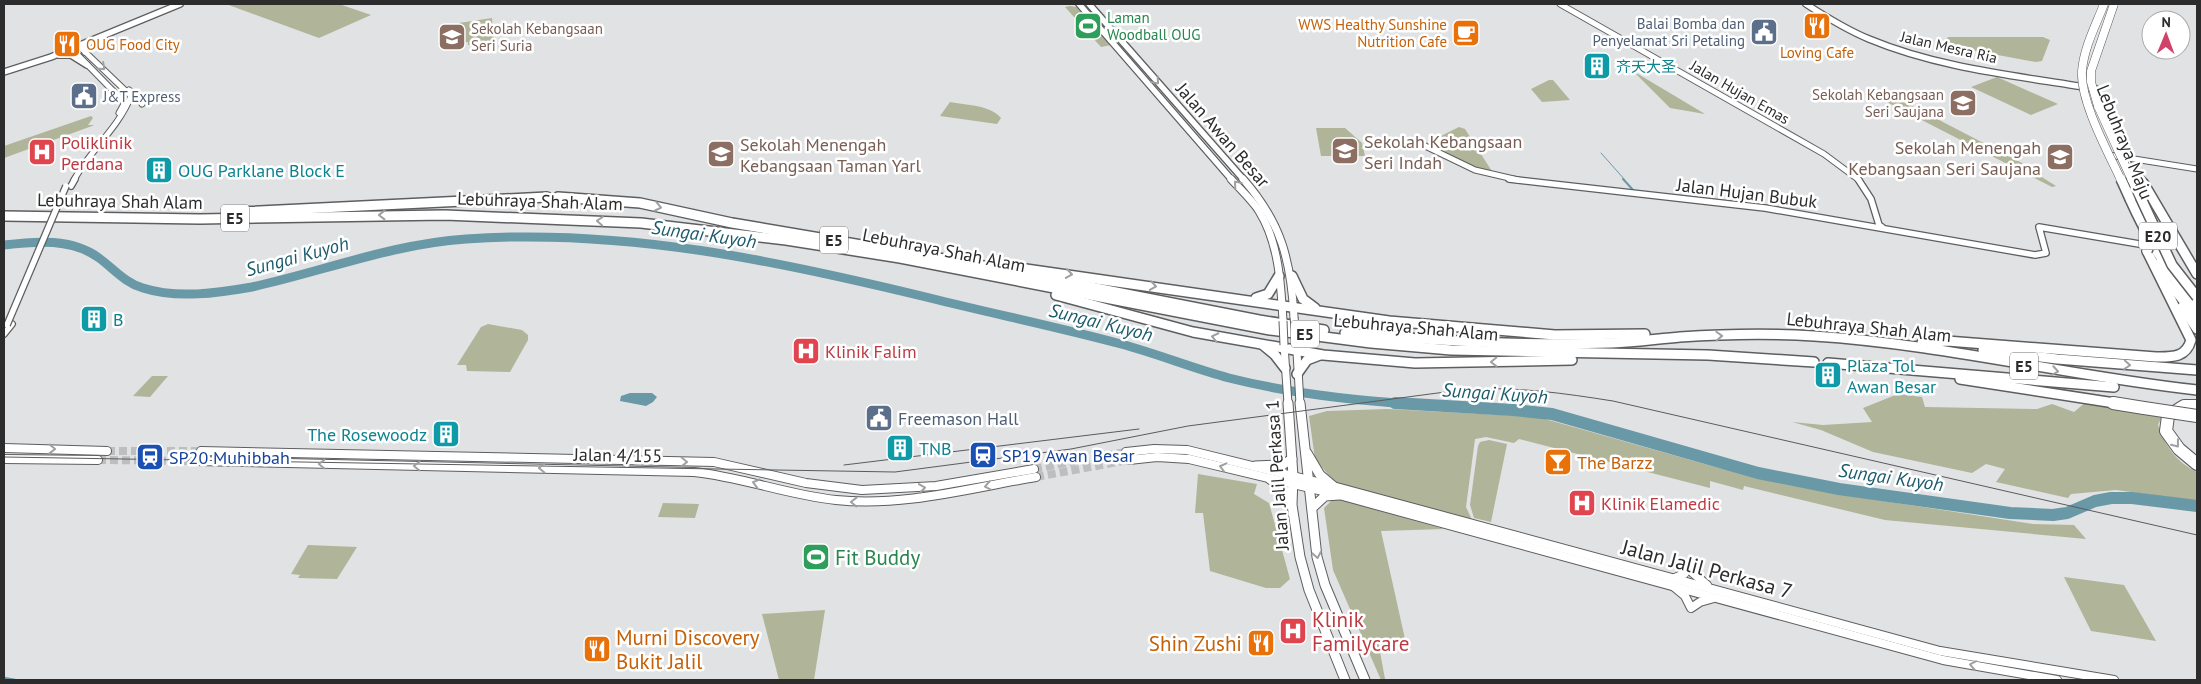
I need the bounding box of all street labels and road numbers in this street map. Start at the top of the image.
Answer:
street label: Jalan Mesra Ria [1898,26,1999,67]
street label: Jalan Hujan Emas [1686,55,1793,128]
street label: Jalan Awan Besar [1170,77,1275,192]
street label: Lebuhraya Maju [2092,81,2158,203]
street label: Jalan Hujan Bubuk [1674,173,1819,213]
street label: Lebuhraya Shah Alam [457,187,623,215]
street label: Lebuhraya Shah Alam [37,188,203,214]
road number: E5 [221,204,249,232]
road number: E20 [2139,222,2177,250]
street label: Lebuhraya Shah Alam [861,223,1027,277]
road number: E5 [820,226,848,254]
street label: Lebuhraya Shah Alam [1785,307,1953,347]
street label: Lebuhraya Shah Alam [1333,308,1499,346]
road number: E5 [1291,320,1319,348]
road number: E5 [2010,352,2038,380]
street label: Jalan Jalil Perkasa 1 [1260,399,1294,552]
street label: Jalan 4/155 [572,443,663,467]
street label: Jalan Jalil Perkasa 7 [1618,533,1795,605]

